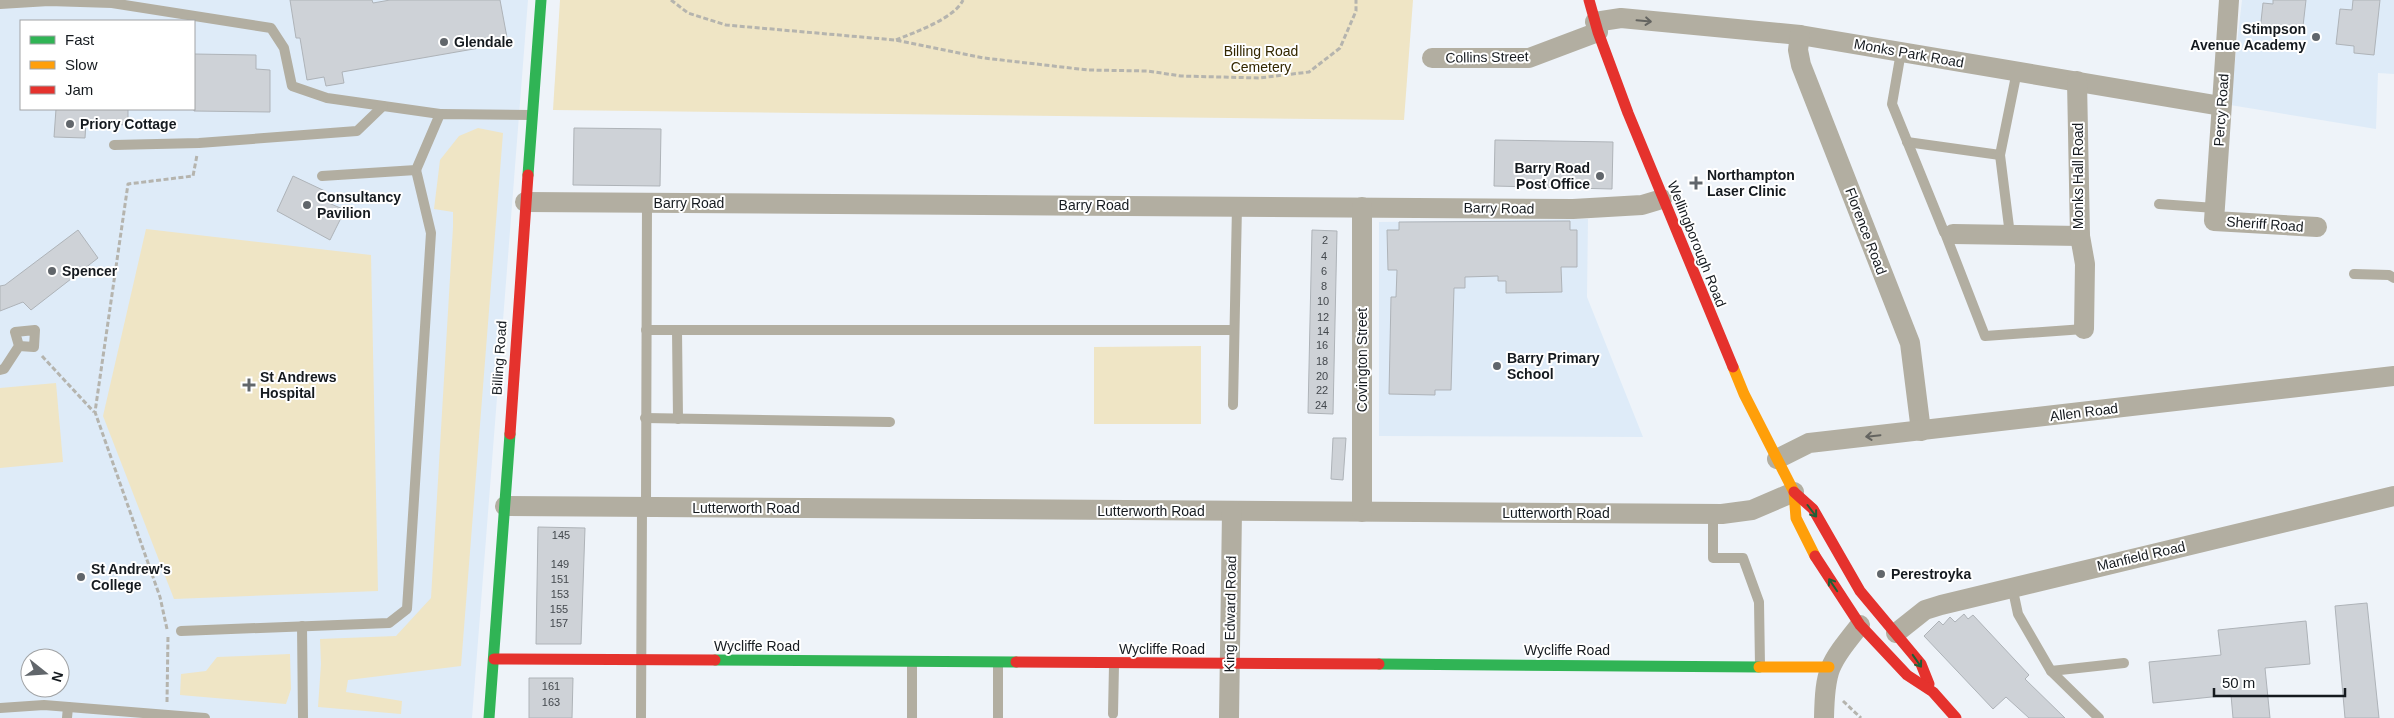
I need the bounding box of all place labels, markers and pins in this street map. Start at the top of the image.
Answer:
place label: Stimpson Avenue Academy [2190,21,2306,53]
marker: Stimpson Avenue Academy [2310,31,2322,43]
place label: Glendale [454,34,513,50]
marker: Glendale [438,36,450,48]
place label: Priory Cottage [80,116,177,132]
marker: Priory Cottage [64,118,76,130]
place label: Barry Road Post Office [1515,160,1590,192]
place label: Northampton Laser Clinic [1707,167,1795,199]
marker: Barry Road Post Office [1594,170,1606,182]
marker: Northampton Laser Clinic [1689,176,1703,190]
place label: Consultancy Pavilion [317,189,401,221]
marker: Consultancy Pavilion [301,199,313,211]
place label: Spencer [62,263,118,279]
marker: Spencer [46,265,58,277]
place label: Barry Primary School [1507,350,1600,382]
marker: Barry Primary School [1491,360,1503,372]
place label: St Andrews Hospital [260,369,337,401]
marker: St Andrews Hospital [242,378,256,392]
place label: St Andrew's College [91,561,171,593]
place label: Perestroyka [1891,566,1971,582]
marker: Perestroyka [1875,568,1887,580]
marker: St Andrew's College [75,571,87,583]

